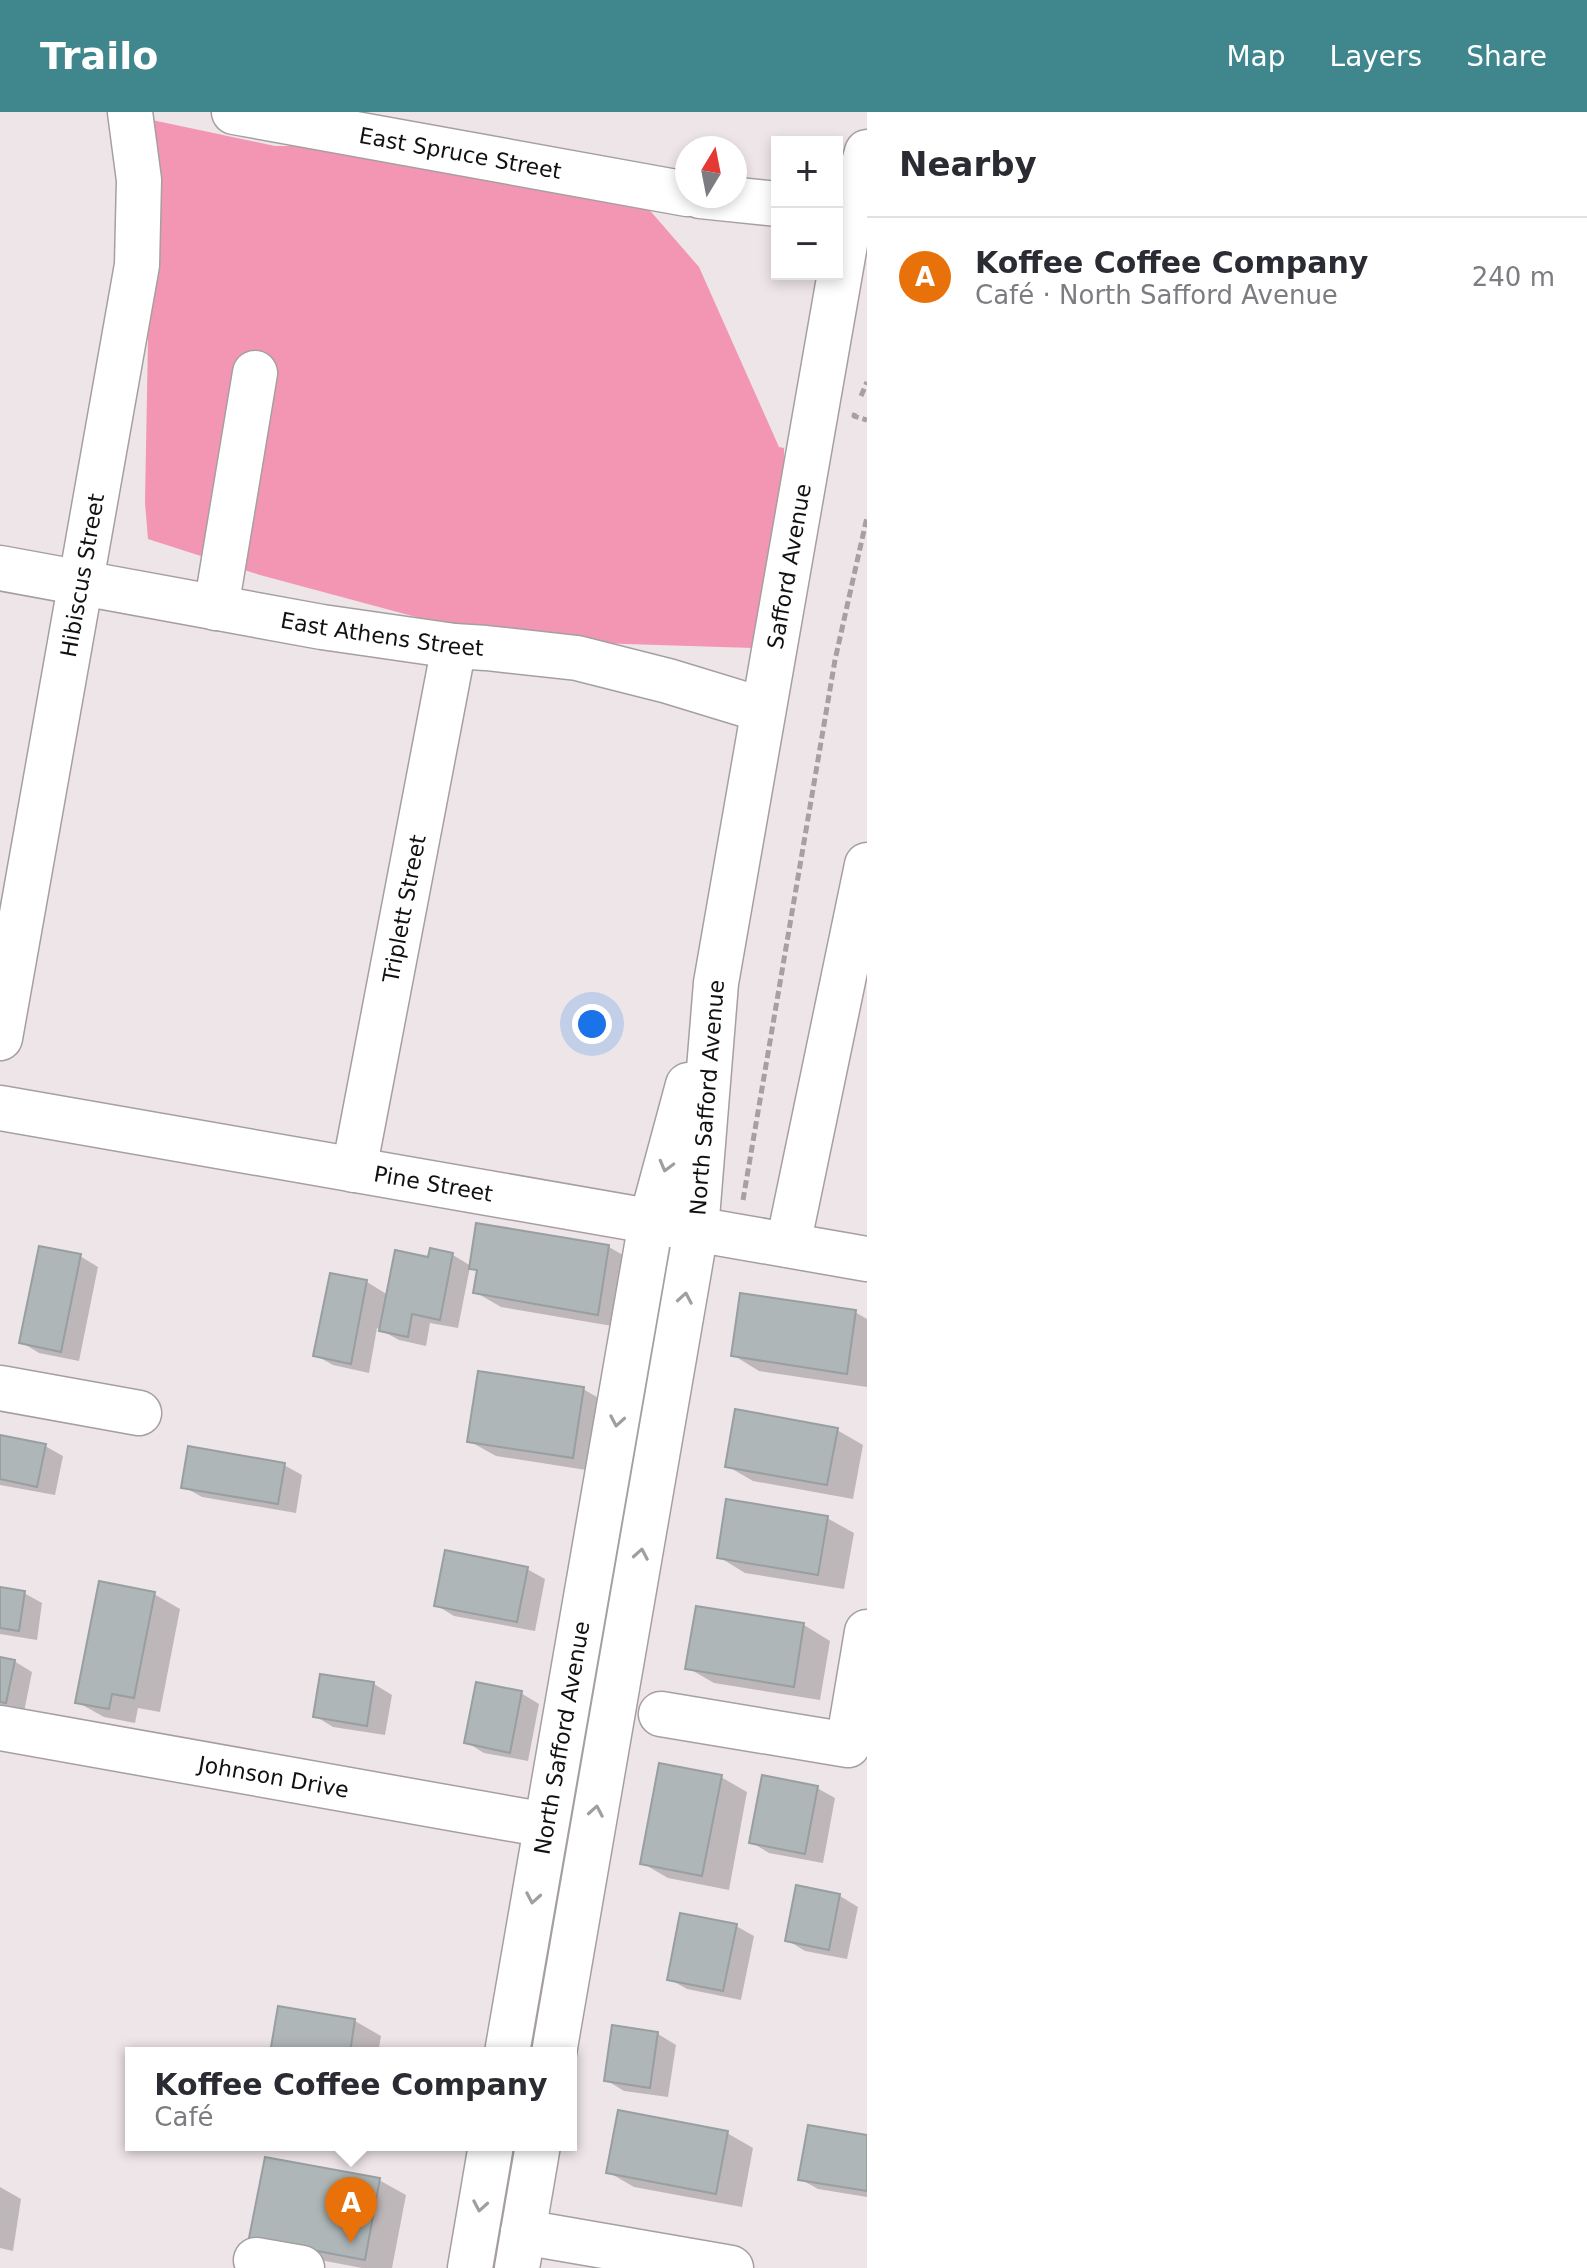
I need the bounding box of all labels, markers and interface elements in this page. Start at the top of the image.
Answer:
text: Trailo [40,34,158,78]
text: Map [1226,40,1286,73]
text: Layers [1330,40,1422,73]
text: Share [1466,40,1547,73]
street label: East Spruce Street [357,123,564,184]
north arrow [675,136,747,208]
map controls [771,136,843,280]
button: + [771,136,843,208]
text: Nearby [899,144,1037,184]
button: − [771,208,843,280]
text: Koffee Coffee Company [975,245,1368,280]
text: A [915,262,935,292]
text: 240 m [1472,262,1555,292]
text: Café · North Safford Avenue [975,280,1338,310]
street label: Safford Avenue [763,482,816,651]
street label: Hibiscus Street [56,491,109,659]
street label: East Athens Street [279,608,485,661]
street label: Triplett Street [378,832,431,986]
street label: North Safford Avenue [685,979,729,1216]
your location [572,1004,612,1044]
one-way arrow [659,1159,676,1173]
street label: Pine Street [372,1161,495,1207]
one-way arrow [676,1291,693,1305]
one-way arrow [609,1414,626,1428]
one-way arrow [631,1548,648,1561]
street label: North Safford Avenue [530,1619,595,1856]
street label: Johnson Drive [194,1751,351,1803]
one-way arrow [587,1804,604,1817]
one-way arrow [526,1891,543,1905]
popup [125,2047,577,2151]
text: Koffee Coffee Company [154,2067,548,2102]
text: Café [154,2102,214,2132]
pin: A [325,2177,377,2243]
one-way arrow [473,2200,490,2213]

